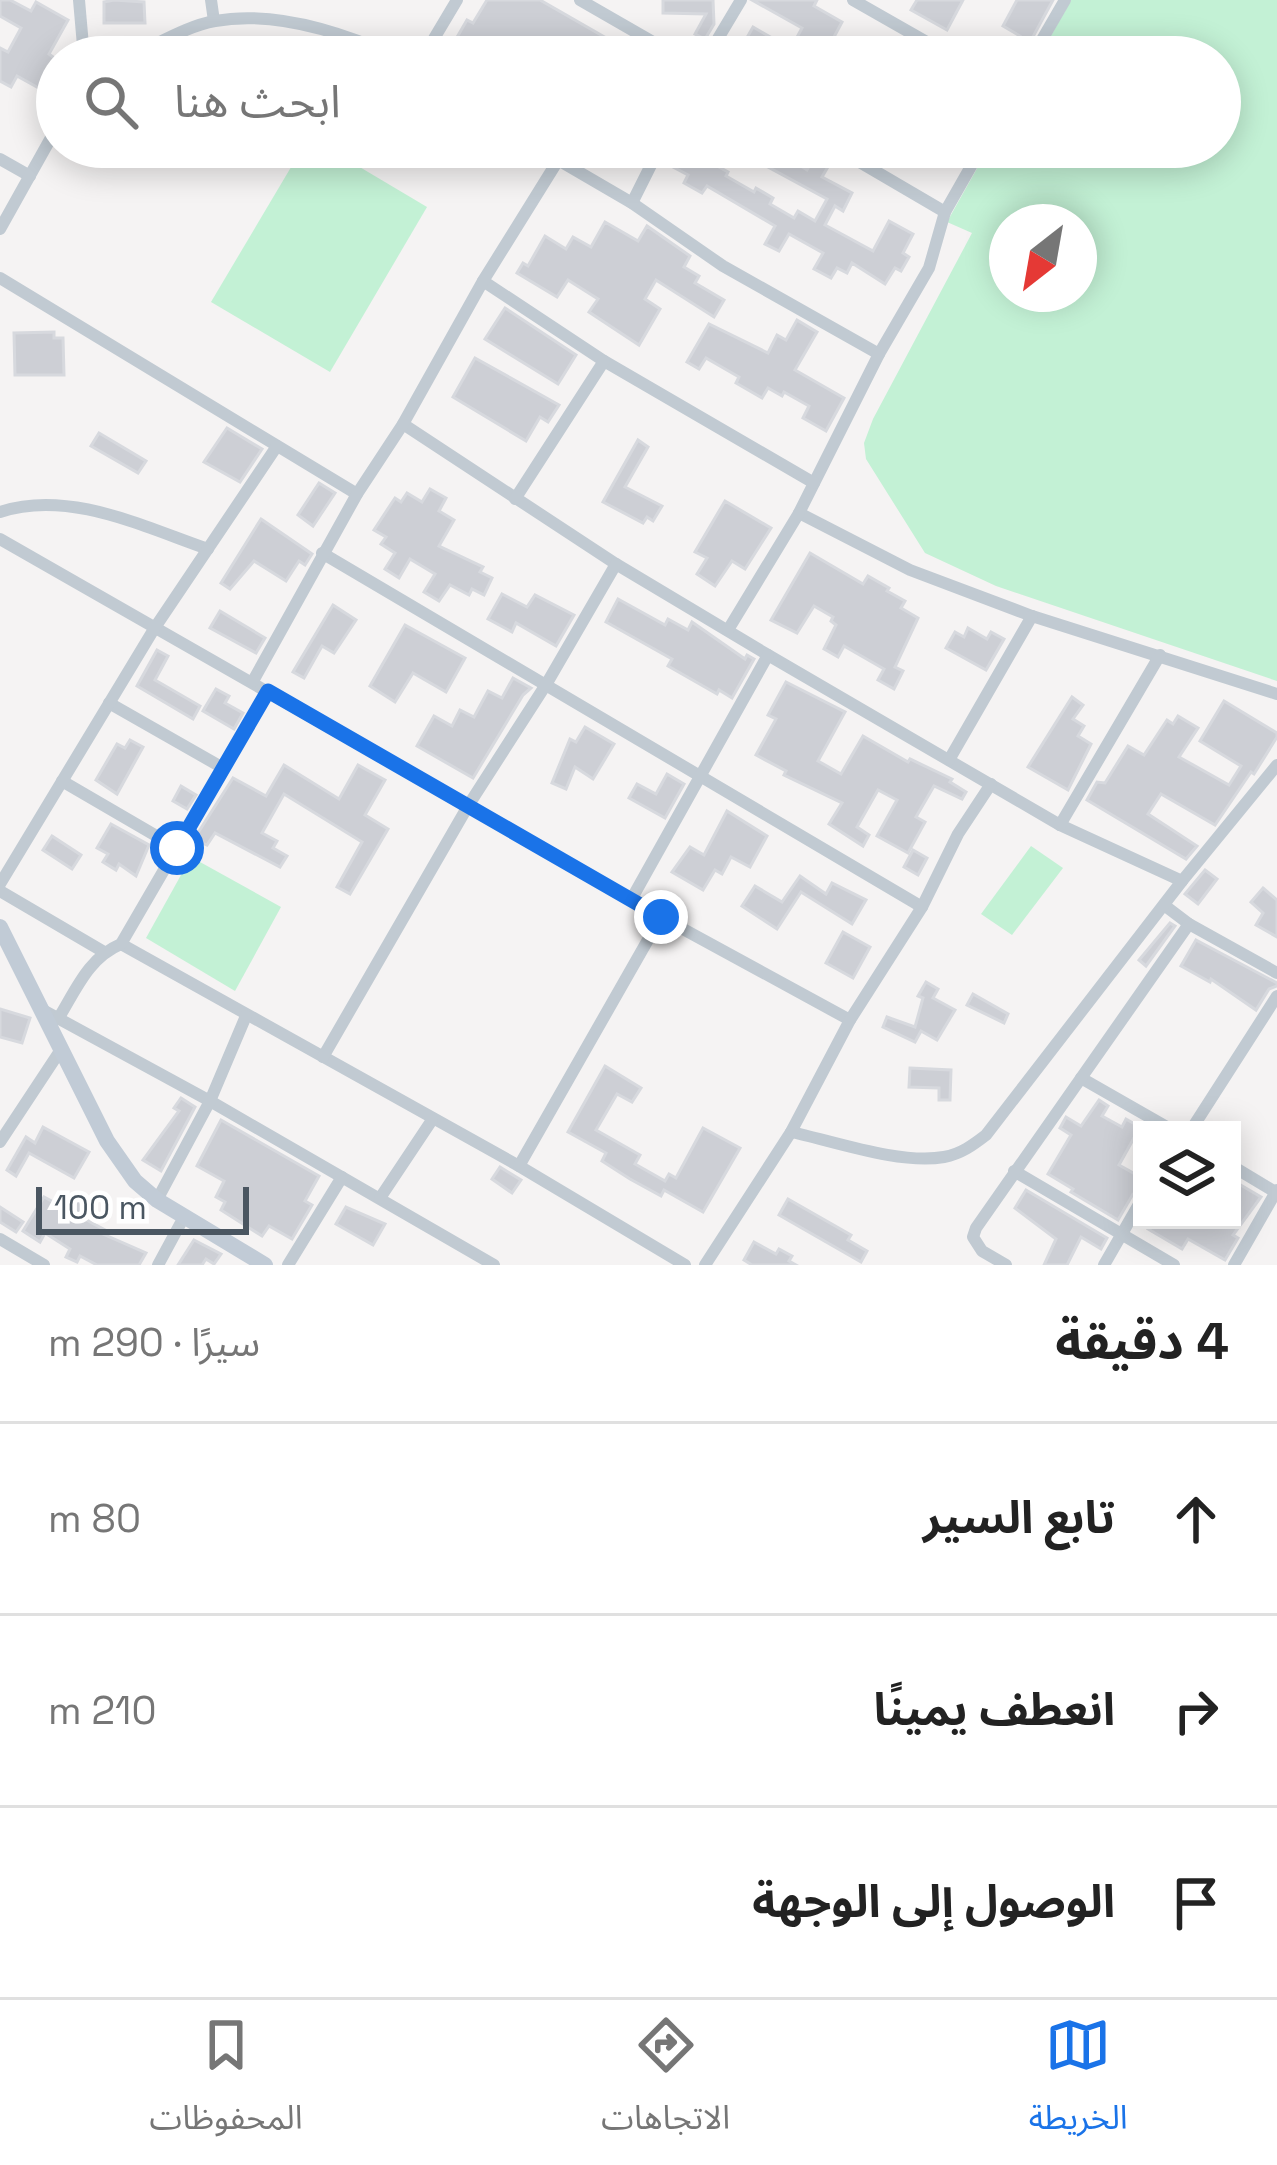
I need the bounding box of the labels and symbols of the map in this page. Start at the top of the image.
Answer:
north arrow [989,204,1097,312]
route start [150,821,204,875]
route end [634,890,688,944]
scale bar [36,1181,249,1234]

